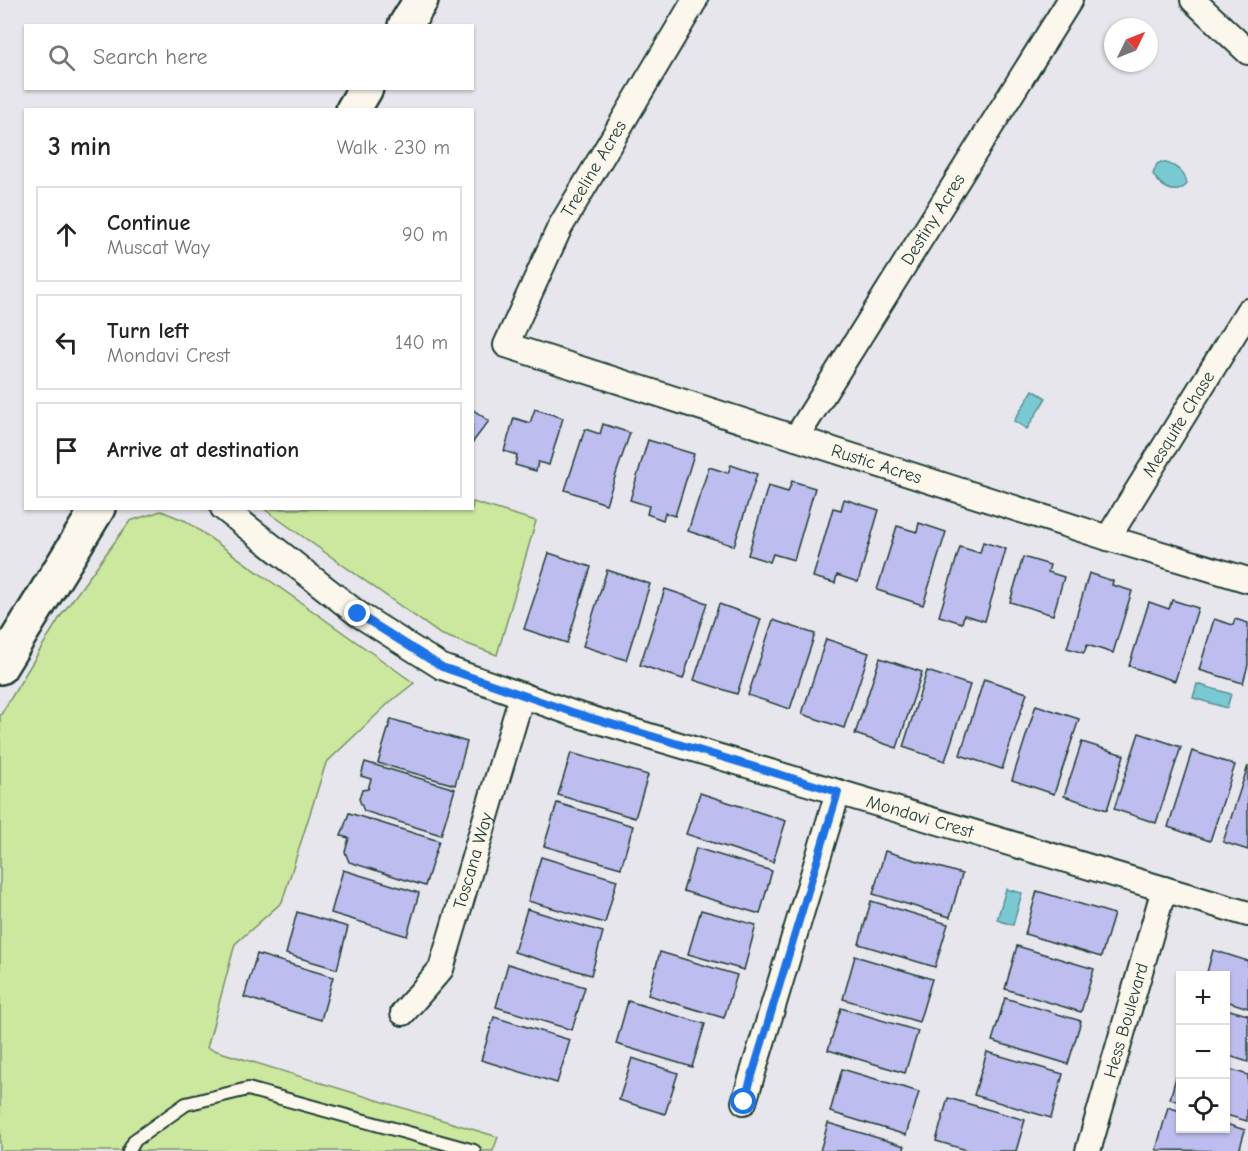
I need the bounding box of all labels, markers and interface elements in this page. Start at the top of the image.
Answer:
north arrow [1104,18,1158,72]
search box [24,24,474,90]
icon: search [45,41,78,74]
text: Search here [93,44,208,70]
street label: Treeline Acres [557,117,631,221]
text: 3 min [48,132,111,162]
text: Walk · 230 m [337,136,450,159]
street label: Destiny Acres [896,170,969,269]
text: Continue [107,210,190,236]
icon: ahead [50,218,83,251]
text: 90 m [402,223,448,246]
text: Muscat Way [107,236,210,259]
text: Turn left [107,318,189,344]
icon: left [50,326,83,359]
text: 140 m [395,331,448,354]
text: Mondavi Crest [107,344,230,367]
street label: Mesquite Chase [1138,367,1219,481]
icon: arrive [50,434,83,467]
text: Arrive at destination [107,437,299,463]
street label: Rustic Acres [829,439,924,488]
route end [344,600,370,626]
street label: Mondavi Crest [864,791,977,843]
street label: Toscana Way [449,809,497,911]
street label: Hess Boulevard [1099,961,1152,1080]
map controls [1176,971,1230,1133]
button: + [1176,971,1230,1025]
button: − [1176,1025,1230,1079]
button: locate [1176,1079,1230,1133]
route start [730,1088,756,1114]

